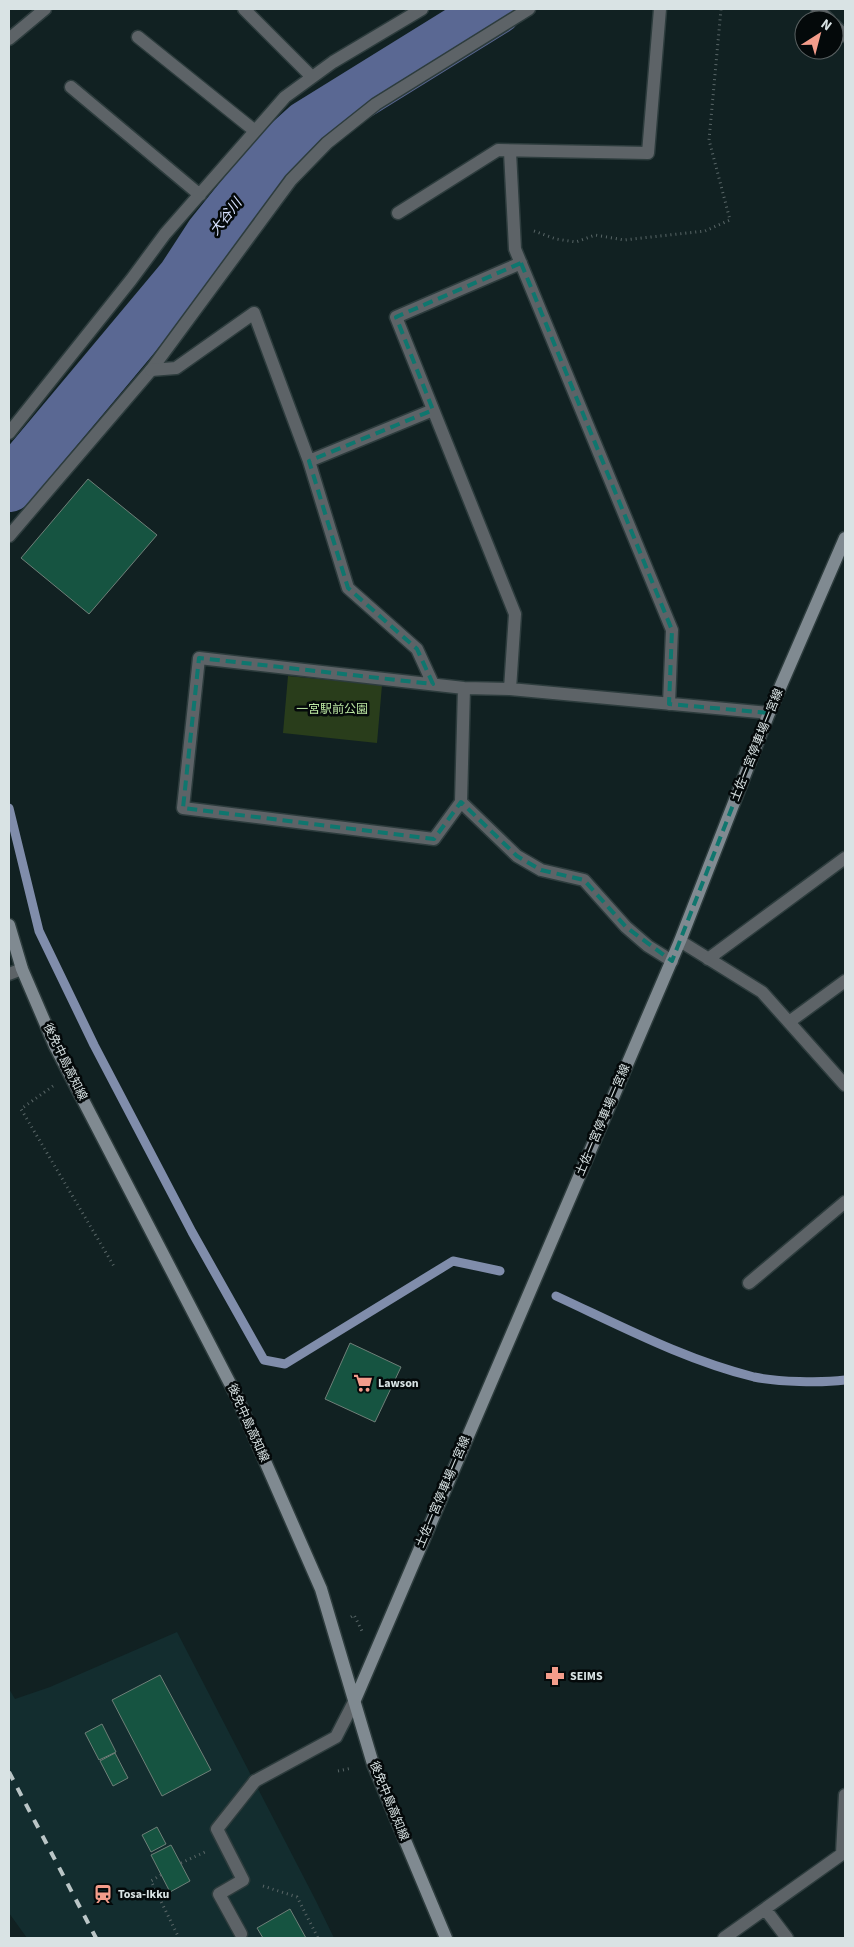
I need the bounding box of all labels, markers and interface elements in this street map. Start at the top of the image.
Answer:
north arrow [794,10,844,60]
text: N [816,14,836,36]
water label: 大谷川 [205,193,248,240]
street label: 土佐一宮停車場一宮線 [727,686,787,804]
park label: 一宮駅前公園 [296,701,368,718]
street label: 後免中島高知線 [39,1021,91,1103]
street label: 土佐一宮停車場一宮線 [572,1061,634,1179]
supermarket icon: Lawson [352,1372,374,1394]
place label: Lawson [378,1375,419,1392]
street label: 後免中島高知線 [223,1381,273,1465]
street label: 土佐一宮停車場一宮線 [412,1433,474,1551]
pharmacy icon: SEIMS [544,1665,566,1687]
place label: SEIMS [570,1668,603,1685]
street label: 後免中島高知線 [365,1759,413,1843]
station icon: Tosa-Ikku [92,1883,114,1905]
place label: Tosa-Ikku [118,1886,170,1903]

